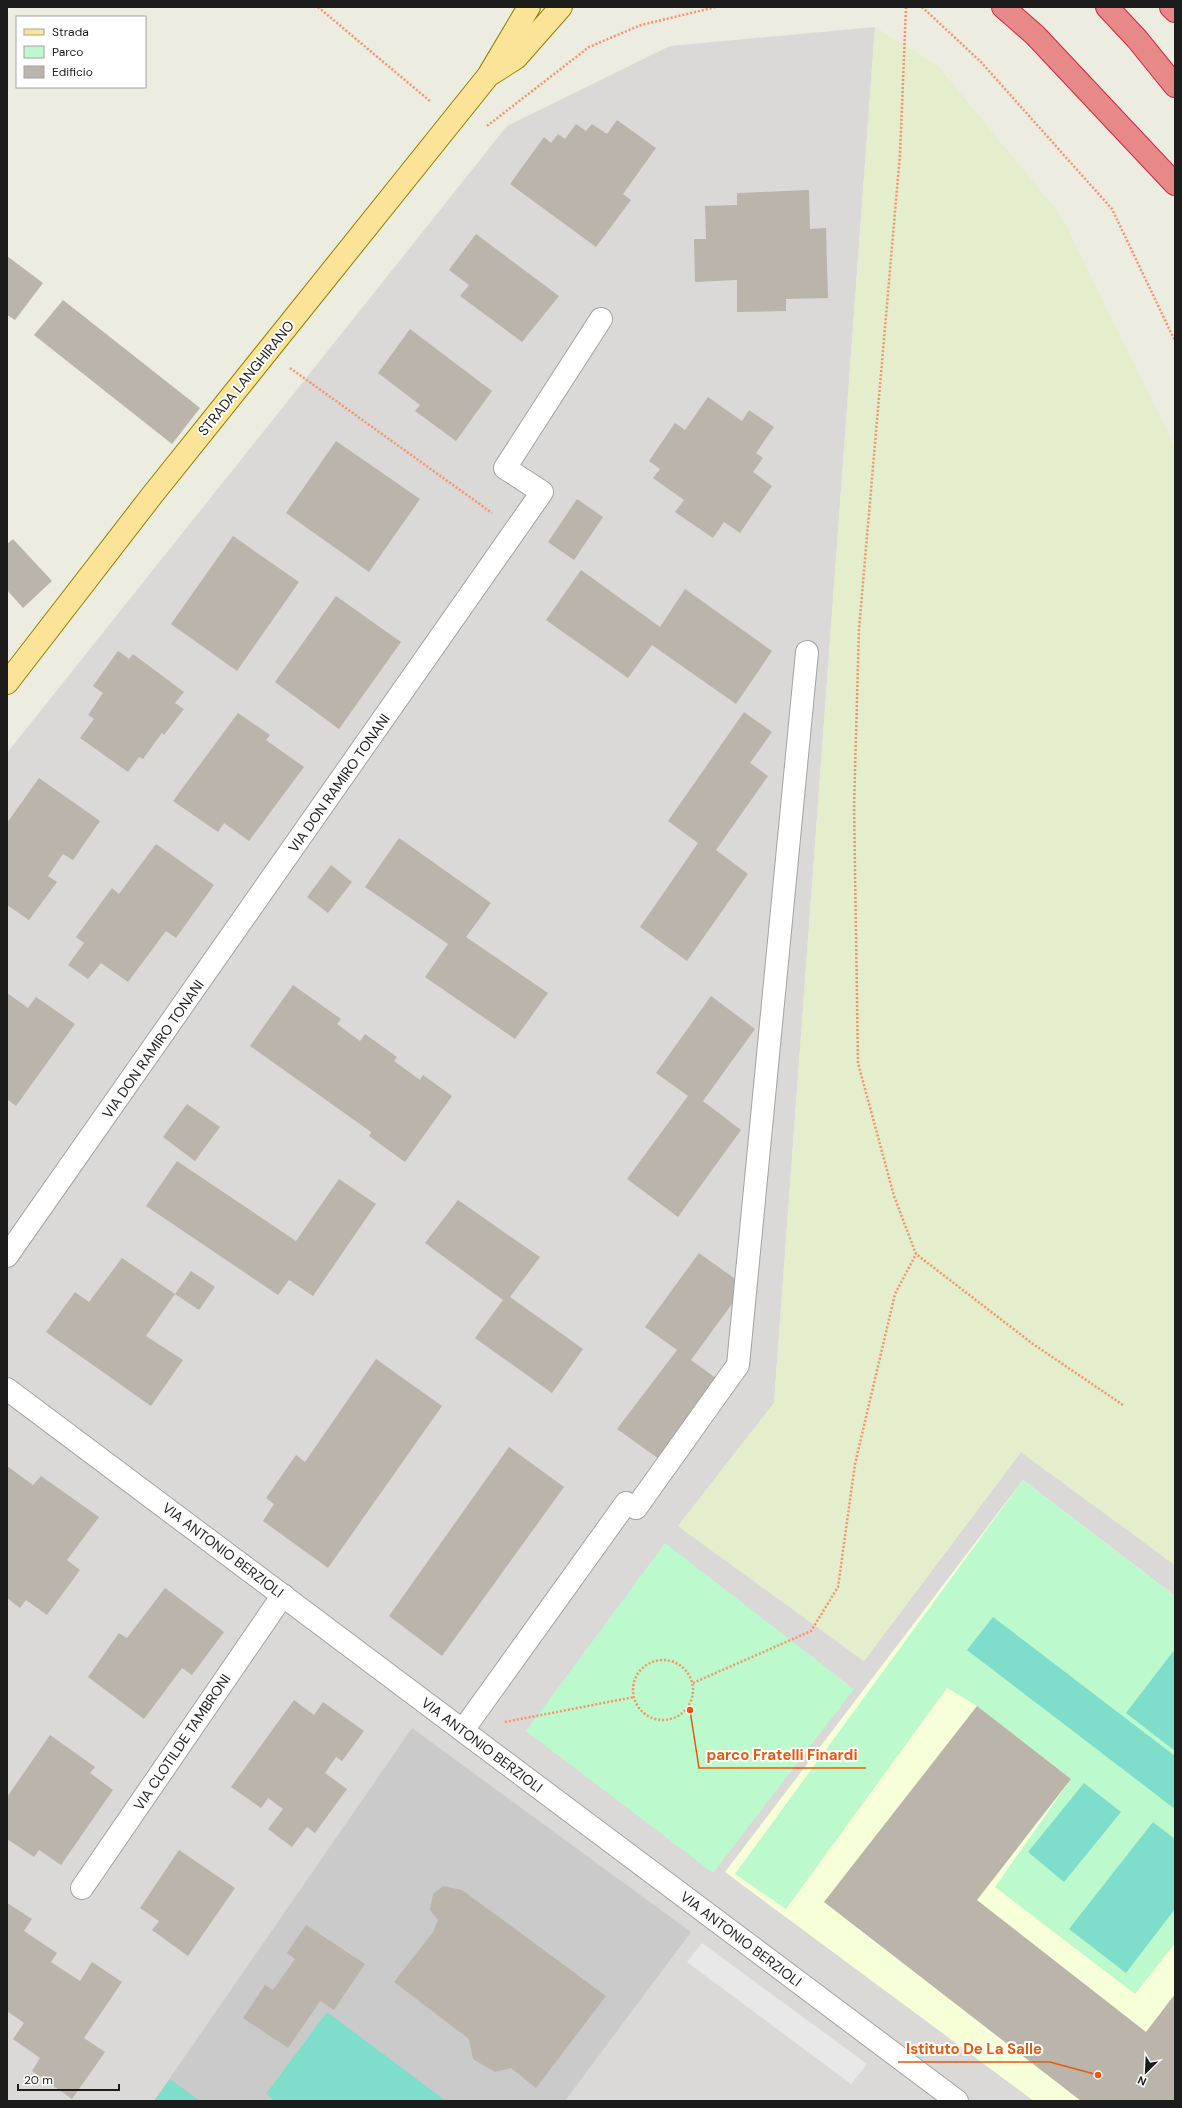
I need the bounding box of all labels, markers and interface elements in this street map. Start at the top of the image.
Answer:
legend [16,16,146,88]
text: Strada [52,24,89,40]
text: Parco [52,44,83,60]
text: Edificio [52,64,93,80]
street label: STRADA LANGHIRANO [194,317,298,439]
street label: VIA DON RAMIRO TONANI [284,710,394,856]
street label: VIA DON RAMIRO TONANI [98,976,208,1122]
street label: VIA ANTONIO BERZIOLI [159,1498,287,1602]
street label: VIA CLOTILDE TAMBRONI [130,1670,234,1814]
street label: VIA ANTONIO BERZIOLI [418,1693,546,1797]
callout: parco Fratelli Finardi [699,1741,866,1768]
text: parco Fratelli Finardi [706,1745,858,1765]
street label: VIA ANTONIO BERZIOLI [677,1887,805,1991]
callout: Istituto De La Salle [898,2035,1050,2062]
text: Istituto De La Salle [906,2039,1042,2059]
north arrow [1126,2052,1166,2092]
scale bar [18,2066,119,2092]
text: 20 m [24,2072,53,2088]
text: N [1135,2073,1148,2089]

